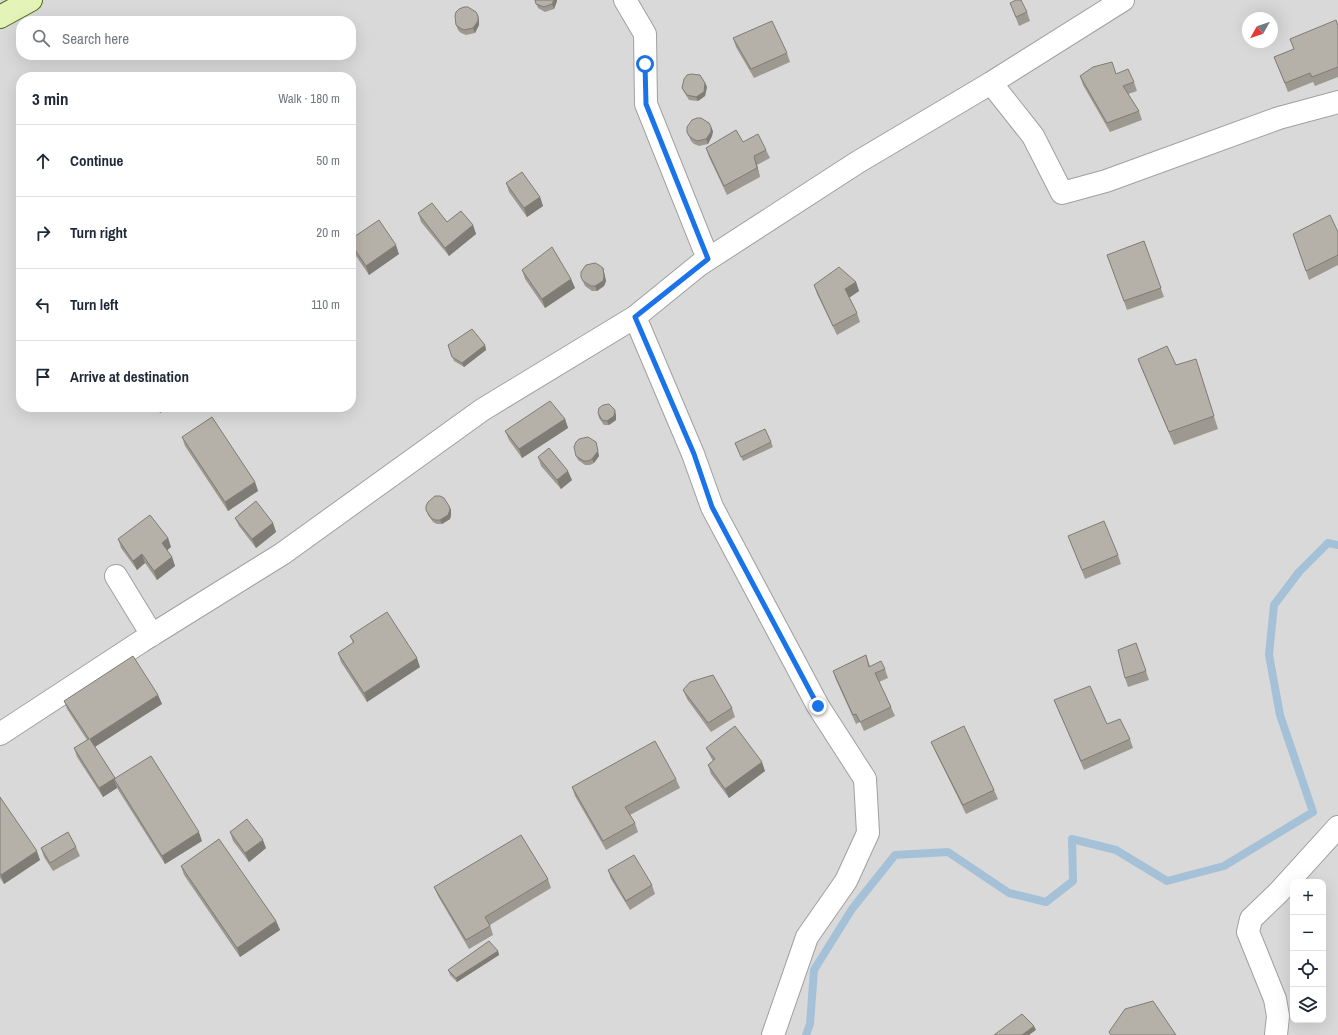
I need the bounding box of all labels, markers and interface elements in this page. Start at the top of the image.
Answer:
north arrow [1242,12,1278,48]
search box [16,16,356,60]
icon: search [30,27,52,49]
text: Search here [62,28,129,49]
route start [636,55,654,73]
text: 3 min [32,87,68,110]
text: Walk · 180 m [278,90,340,107]
icon: ahead [32,150,54,172]
text: Continue [70,150,123,171]
text: 50 m [316,152,340,169]
icon: right [32,222,54,244]
text: Turn right [70,222,127,243]
text: 20 m [316,224,340,241]
icon: left [32,294,54,316]
text: Turn left [70,294,118,315]
text: 110 m [311,296,340,313]
icon: arrive [32,366,54,388]
text: Arrive at destination [70,366,189,387]
route end [809,697,827,715]
map controls [1290,879,1326,1023]
button: + [1290,879,1326,915]
button: − [1290,915,1326,951]
button: locate [1290,951,1326,987]
button: layers [1290,987,1326,1023]

